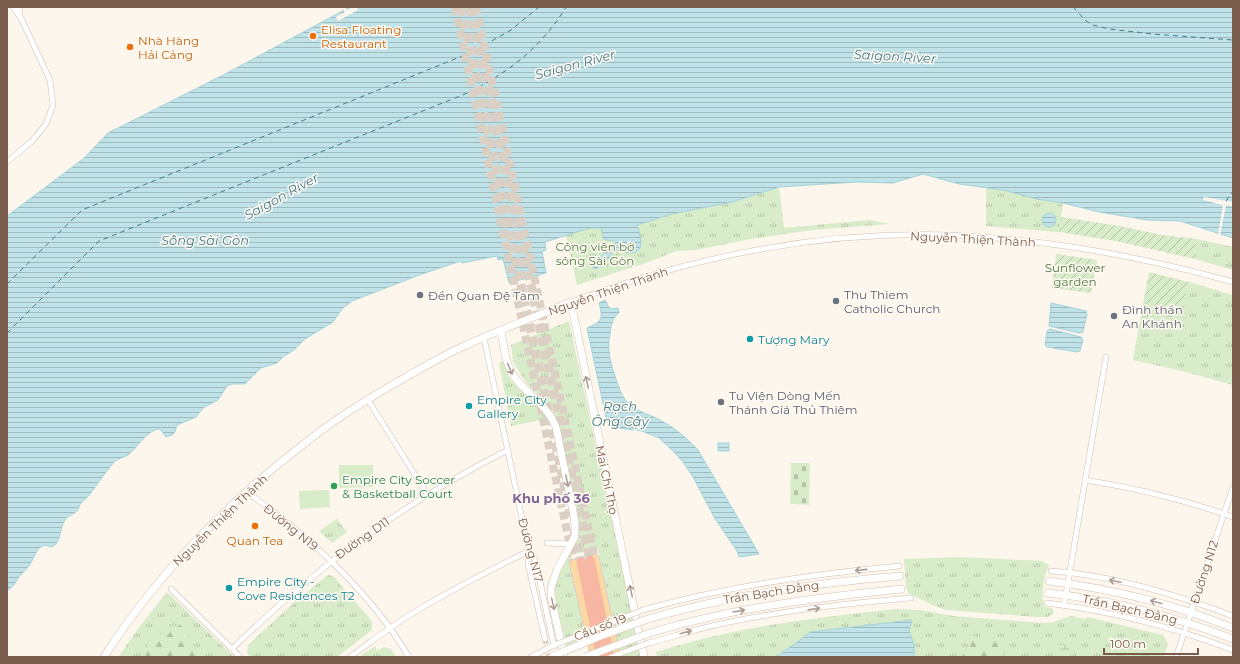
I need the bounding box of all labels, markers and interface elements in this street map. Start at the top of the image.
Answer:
place label: Elisa Floating Restaurant [321,22,401,51]
marker: Elisa Floating Restaurant [308,31,318,41]
place label: Nhà Hàng Hải Cảng [138,33,199,62]
marker: Nhà Hàng Hải Cảng [125,42,135,52]
water label: Saigon River [533,45,618,82]
water label: Saigon River [853,46,937,66]
water label: Saigon River [241,169,322,223]
street label: Nguyễn Thiện Thành [910,228,1036,250]
water label: Sông Sài Gòn [161,232,249,248]
park label: Công viên bờ sông Sài Gòn [555,239,635,268]
park label: Sunflower garden [1045,260,1106,289]
street label: Nguyễn Thiện Thành [546,263,670,319]
place label: Thu Thiem Catholic Church [844,287,940,316]
place label: Đền Quan Đệ Tam [428,288,540,303]
marker: Đền Quan Đệ Tam [415,290,425,300]
marker: Thu Thiem Catholic Church [831,296,841,306]
place label: Đình thần An Khánh [1122,302,1183,331]
marker: Đình thần An Khánh [1109,311,1119,321]
place label: Tượng Mary [758,332,830,347]
marker: Tượng Mary [745,334,755,344]
one-way arrow [507,362,515,374]
one-way arrow [583,376,591,389]
place label: Tu Viện Dòng Mến Thánh Giá Thủ Thiêm [729,388,858,417]
place label: Empire City Gallery [477,392,547,421]
marker: Tu Viện Dòng Mến Thánh Giá Thủ Thiêm [716,397,726,407]
water label: Rạch Ông Cậy [592,398,649,429]
marker: Empire City Gallery [464,401,474,411]
street label: Mai Chí Thọ [592,444,622,516]
street label: Nguyễn Thiện Thành [170,471,270,569]
place label: Empire City Soccer & Basketball Court [342,472,455,501]
one-way arrow [563,474,571,487]
marker: Empire City Soccer & Basketball Court [329,481,339,491]
district label: Khu phố 36 [512,490,590,506]
street label: Đường N19 [261,500,321,554]
street label: Đường D11 [332,514,392,562]
street label: Đường N17 [515,516,547,584]
marker: Quan Tea [250,521,260,531]
place label: Quan Tea [227,533,283,548]
street label: Đường N12 [1187,538,1221,606]
one-way arrow [855,566,868,574]
place label: Empire City - Cove Residences T2 [237,574,355,603]
street label: Trần Bạch Đằng [722,577,820,607]
one-way arrow [1109,577,1122,585]
marker: Empire City - Cove Residences T2 [224,583,234,593]
one-way arrow [626,585,634,598]
street label: Trần Bạch Đằng [1081,591,1179,627]
one-way arrow [550,597,558,610]
one-way arrow [1150,598,1163,606]
one-way arrow [807,605,820,613]
one-way arrow [732,606,745,614]
street label: Cầu số 19 [572,610,628,644]
one-way arrow [680,628,693,635]
scale bar [1104,630,1198,656]
text: 100 m [1110,636,1146,651]

